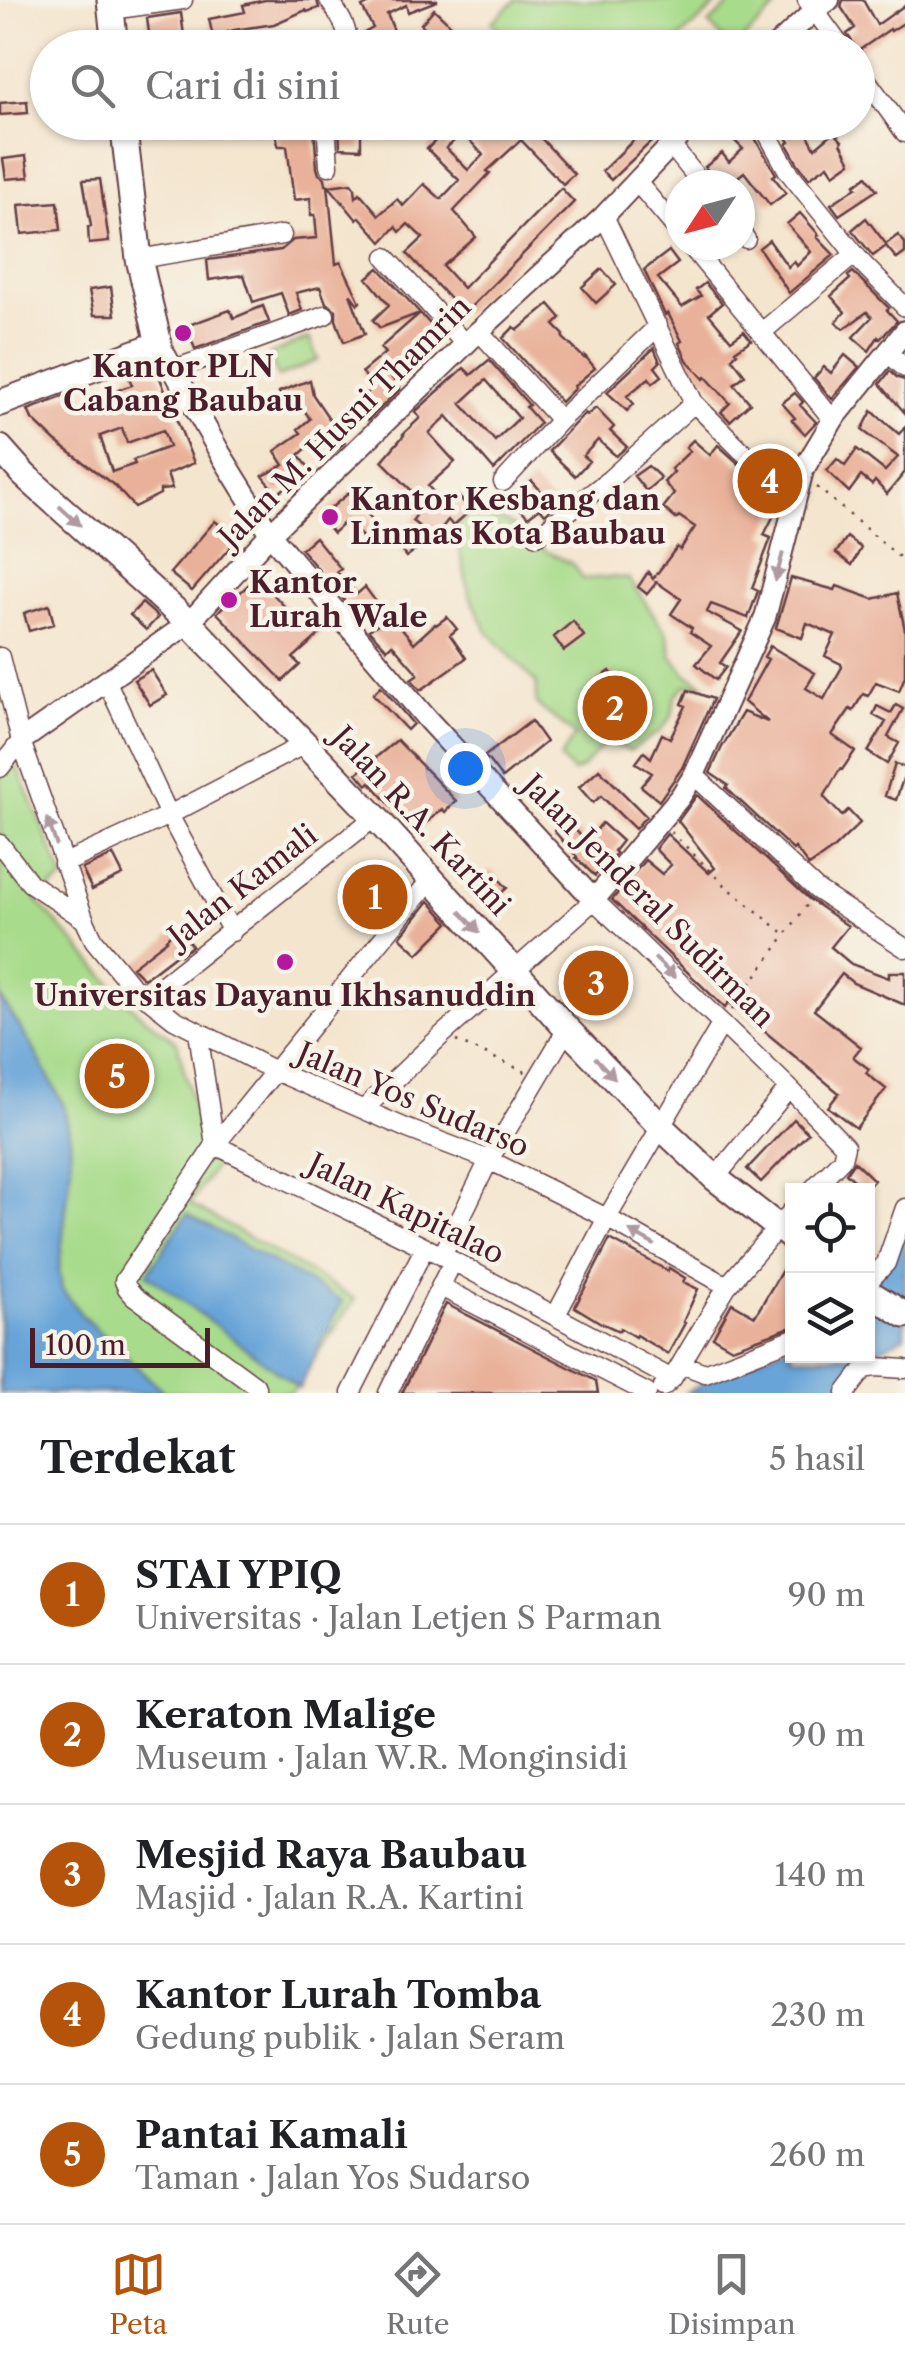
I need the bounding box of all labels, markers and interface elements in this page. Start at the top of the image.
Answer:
search box [30,30,875,140]
icon: search [65,58,120,113]
text: Cari di sini [145,62,340,109]
north arrow [665,170,755,260]
street label: Jalan M. Husni Thamrin [208,288,478,558]
marker: Kantor PLN Cabang Baubau [172,322,194,344]
place label: Kantor PLN Cabang Baubau [63,348,303,419]
pin: 4 [738,444,802,518]
place label: Kantor Kesbang dan Linmas Kota Baubau [350,481,666,552]
one-way arrow [57,505,82,527]
marker: Kantor Kesbang dan Linmas Kota Baubau [319,506,341,528]
one-way arrow [770,551,786,582]
place label: Kantor Lurah Wale [249,564,428,635]
marker: Kantor Lurah Wale [218,589,240,611]
pin: 2 [582,670,648,746]
street label: Jalan R.A. Kartini [322,716,518,923]
your location [440,743,491,794]
street label: Jalan Jenderal Sudirman [511,764,783,1035]
street label: Jalan Kamali [158,816,324,958]
one-way arrow [44,817,59,847]
pin: 1 [342,860,408,934]
one-way arrow [458,909,481,933]
pin: 3 [564,946,628,1020]
marker: Universitas Dayanu Ikhsanuddin [274,951,296,973]
one-way arrow [652,956,676,979]
place label: Universitas Dayanu Ikhsanuddin [34,977,536,1014]
street label: Jalan Yos Sudarso [288,1032,535,1165]
pin: 5 [84,1038,150,1114]
one-way arrow [593,1056,616,1080]
street label: Jalan Kapitalao [298,1143,510,1272]
map controls [785,1183,875,1363]
button: locate [785,1183,875,1273]
one-way arrow [628,1230,657,1247]
button: layers [785,1273,875,1363]
scale bar [30,1323,210,1368]
text: 100 m [45,1328,126,1362]
text: Terdekat [40,1432,235,1484]
text: 5 hasil [769,1439,865,1478]
text: STAI YPIQ [135,1551,342,1598]
text: 1 [65,1575,80,1614]
text: 90 m [788,1575,865,1614]
text: Universitas · Jalan Letjen S Parman [135,1598,662,1637]
text: Keraton Malige [135,1691,436,1738]
text: 2 [63,1715,82,1754]
text: 90 m [788,1715,865,1754]
text: Museum · Jalan W.R. Monginsidi [135,1738,628,1777]
text: Mesjid Raya Baubau [135,1831,527,1878]
text: 3 [63,1855,82,1894]
text: 140 m [774,1855,865,1894]
text: Masjid · Jalan R.A. Kartini [135,1878,524,1917]
text: Kantor Lurah Tomba [135,1971,541,2018]
text: 4 [63,1995,82,2034]
text: 230 m [770,1995,865,2034]
text: Gedung publik · Jalan Seram [135,2018,565,2057]
text: Pantai Kamali [135,2111,408,2158]
text: 5 [64,2135,81,2174]
text: 260 m [769,2135,865,2174]
text: Taman · Jalan Yos Sudarso [135,2158,530,2197]
tab: Peta [109,2247,167,2341]
tab: Rute [386,2247,449,2341]
tab: Disimpan [668,2247,796,2341]

